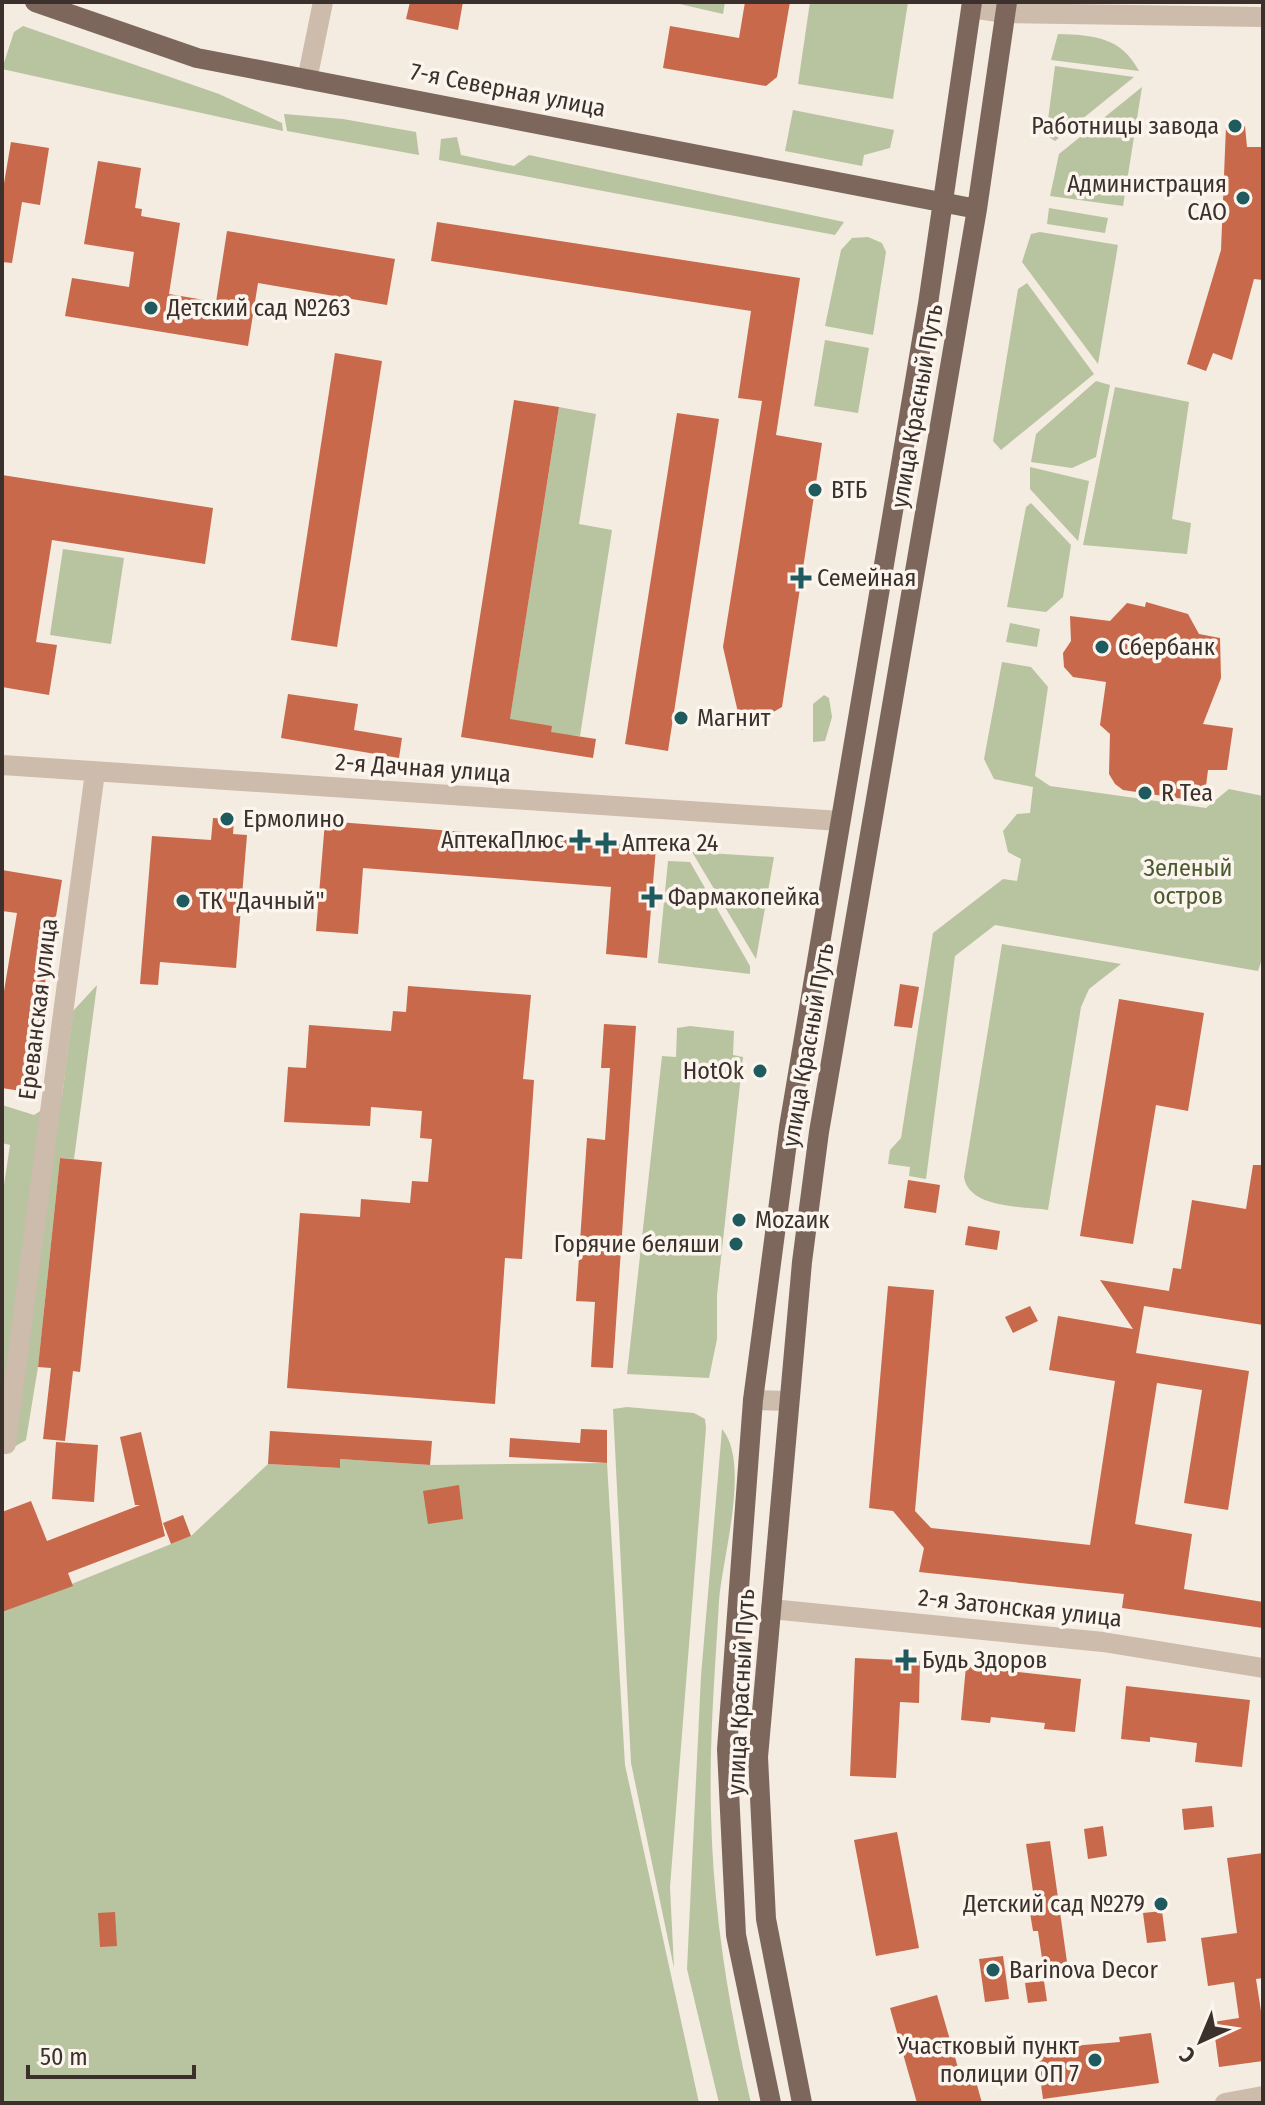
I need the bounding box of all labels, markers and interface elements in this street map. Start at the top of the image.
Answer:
street label: 7-я Северная улица [408,57,608,123]
place label: Работницы завода [1031,112,1219,140]
marker: Работницы завода [1226,117,1244,135]
place label: Администрация САО [1067,170,1227,226]
marker: Администрация САО [1234,189,1252,207]
place label: Детский сад №263 [166,294,351,322]
marker: Детский сад №263 [142,299,160,317]
street label: улица Красный Путь [885,302,949,510]
place label: ВТБ [831,476,867,504]
marker: ВТБ [806,481,824,499]
place label: Семейная [817,564,916,592]
marker: Семейная [792,569,810,587]
place label: Сбербанк [1118,633,1216,661]
marker: Сбербанк [1093,638,1111,656]
place label: Магнит [697,704,771,732]
marker: Магнит [672,709,690,727]
street label: 2-я Дачная улица [334,748,512,788]
place label: R Tea [1161,779,1213,807]
marker: R Tea [1136,784,1154,802]
place label: Ермолино [243,805,345,833]
marker: Ермолино [218,810,236,828]
place label: АптекаПлюс [441,826,564,854]
place label: Аптека 24 [622,829,718,857]
marker: АптекаПлюс [571,831,589,849]
marker: Аптека 24 [597,834,615,852]
park label: Зеленый остров [1144,854,1232,910]
place label: Фармакопейка [668,883,820,911]
place label: ТК "Дачный" [199,887,324,915]
marker: Фармакопейка [643,888,661,906]
marker: ТК "Дачный" [174,892,192,910]
street label: Ереванская улица [13,917,63,1101]
street label: улица Красный Путь [776,941,840,1149]
place label: HotOk [683,1057,745,1085]
marker: HotOk [751,1062,769,1080]
place label: Mozaик [755,1206,830,1234]
marker: Mozaик [730,1211,748,1229]
place label: Горячие беляши [554,1230,720,1258]
marker: Горячие беляши [727,1235,745,1253]
street label: 2-я Затонская улица [917,1583,1123,1633]
street label: улица Красный Путь [722,1588,760,1796]
place label: Будь Здоров [922,1646,1047,1674]
marker: Будь Здоров [897,1651,915,1669]
place label: Детский сад №279 [962,1890,1145,1918]
marker: Детский сад №279 [1152,1895,1170,1913]
place label: Barinova Decor [1009,1956,1158,1984]
marker: Barinova Decor [984,1961,1002,1979]
north arrow [1161,2001,1241,2081]
scale bar [28,2029,194,2079]
place label: Участковый пункт полиции ОП 7 [896,2032,1079,2088]
text: С [1174,2041,1201,2069]
text: 50 m [40,2043,88,2071]
marker: Участковый пункт полиции ОП 7 [1086,2051,1104,2069]

